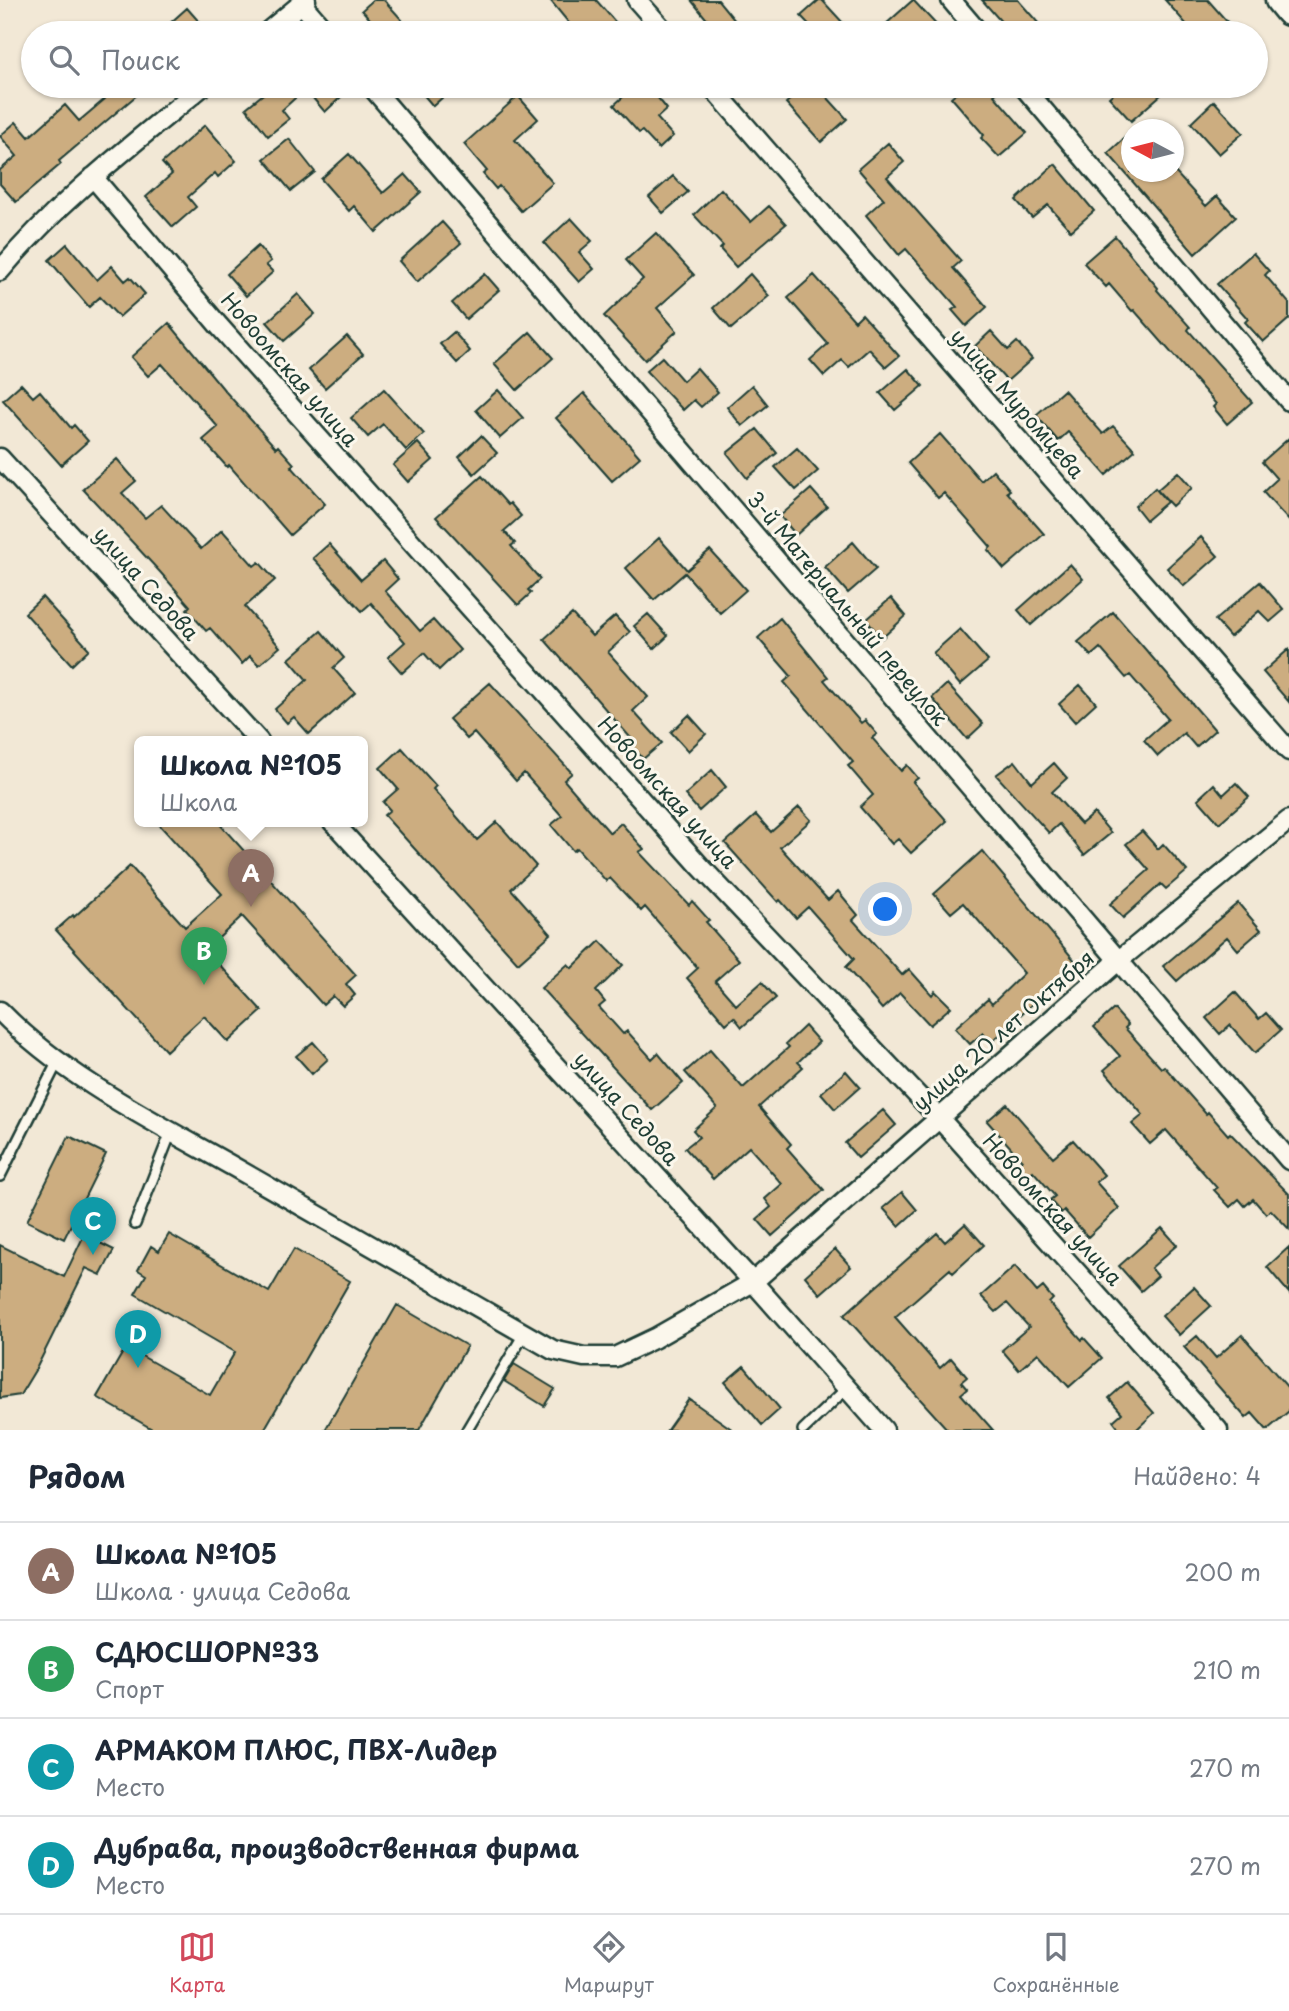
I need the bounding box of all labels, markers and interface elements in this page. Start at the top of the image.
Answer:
search box [21,21,1268,98]
text: Поиск [101,40,180,79]
icon: search [45,41,83,79]
north arrow [1121,119,1184,182]
street label: Новоомская улица [214,284,367,454]
street label: улица Муромцева [944,320,1093,485]
street label: 3-й Материальный переулок [741,484,957,732]
street label: улица Седова [87,518,208,647]
street label: Новоомская улица [591,708,746,876]
popup [134,736,368,827]
text: Школа №105 [160,745,342,784]
text: Школа [160,784,237,819]
pin: A [228,849,274,907]
your location [868,892,902,926]
pin: B [181,927,227,985]
street label: улица 20 лет Октября [905,942,1101,1117]
street label: улица Седова [567,1043,688,1172]
street label: Новоомская улица [976,1125,1131,1293]
pin: C [70,1197,116,1255]
pin: D [115,1310,161,1368]
text: Рядом [28,1453,126,1498]
text: Найдено: 4 [1133,1458,1261,1493]
text: Школа №105 [95,1534,277,1573]
text: A [42,1554,60,1589]
text: 200 m [1184,1554,1261,1589]
text: Школа · улица Седова [95,1573,350,1608]
text: СДЮСШОР№33 [95,1632,319,1671]
text: B [43,1652,59,1687]
text: 210 m [1193,1652,1261,1687]
text: Спорт [95,1671,164,1706]
text: АРМАКОМ ПЛЮС, ПВХ-Лидер [95,1730,497,1769]
text: C [42,1750,60,1785]
text: 270 m [1189,1750,1261,1785]
text: Место [95,1769,165,1804]
text: Дубрава, производственная фирма [95,1828,579,1867]
text: D [42,1848,60,1883]
text: 270 m [1189,1848,1261,1883]
text: Место [95,1867,165,1902]
tab: Карта [169,1928,225,1998]
tab: Маршрут [564,1928,654,1998]
tab: Сохранённые [993,1928,1120,1998]

